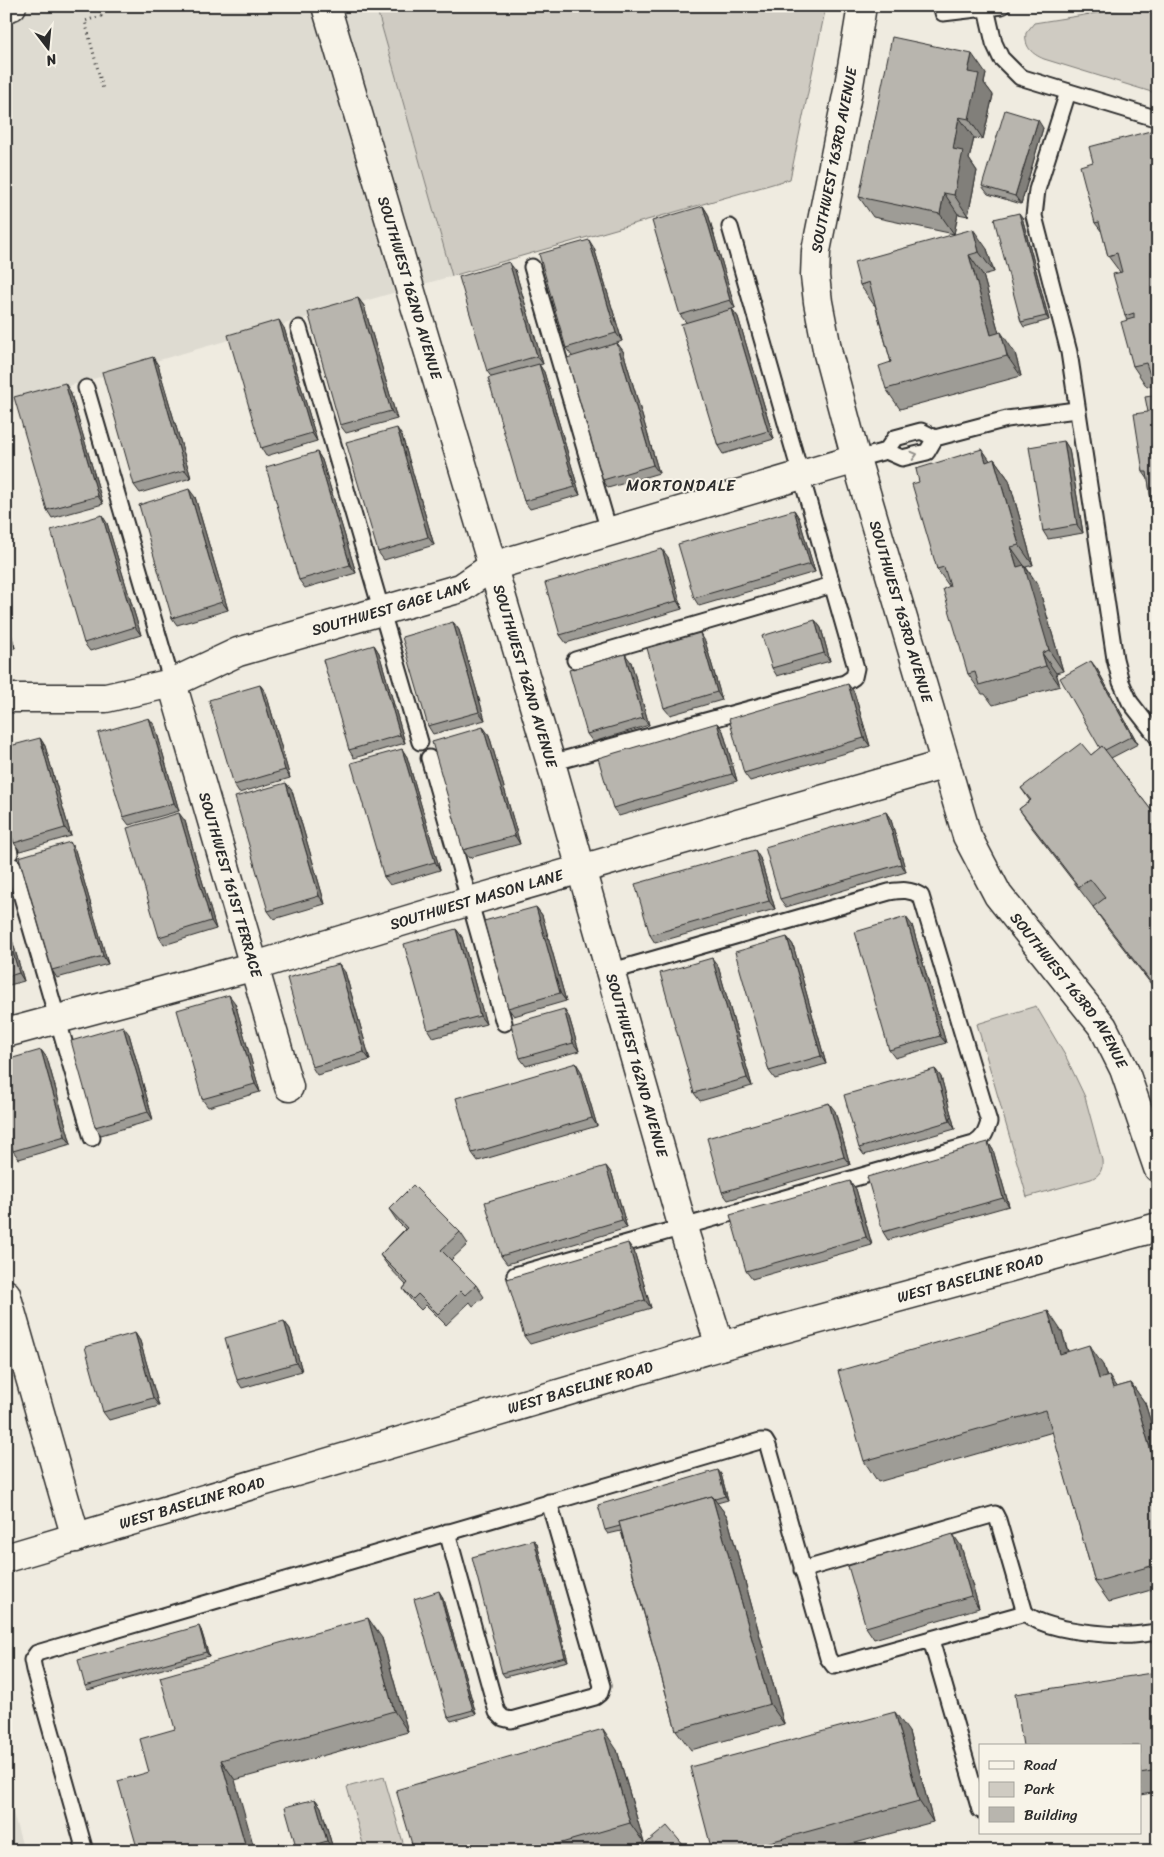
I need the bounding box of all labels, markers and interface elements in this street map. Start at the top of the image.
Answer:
north arrow [22,22,72,72]
text: N [43,46,61,73]
street label: SOUTHWEST 163RD AVENUE [803,63,865,255]
street label: SOUTHWEST 162ND AVENUE [370,193,450,384]
one-way arrow [909,450,918,461]
district label: MORTONDALE [626,471,736,500]
street label: SOUTHWEST 163RD AVENUE [862,517,940,707]
street label: SOUTHWEST GAGE LANE [309,571,478,643]
street label: SOUTHWEST 162ND AVENUE [486,581,565,773]
street label: SOUTHWEST 161ST TERRACE [191,789,270,982]
street label: SOUTHWEST MASON LANE [387,861,568,938]
street label: SOUTHWEST 163RD AVENUE [1003,906,1135,1075]
street label: SOUTHWEST 162ND AVENUE [598,970,676,1162]
street label: WEST BASELINE ROAD [894,1246,1046,1310]
street label: WEST BASELINE ROAD [504,1354,656,1421]
street label: WEST BASELINE ROAD [116,1469,268,1537]
legend [979,1744,1142,1834]
text: Road [1024,1752,1057,1778]
text: Park [1024,1776,1055,1802]
text: Building [1024,1802,1078,1828]

